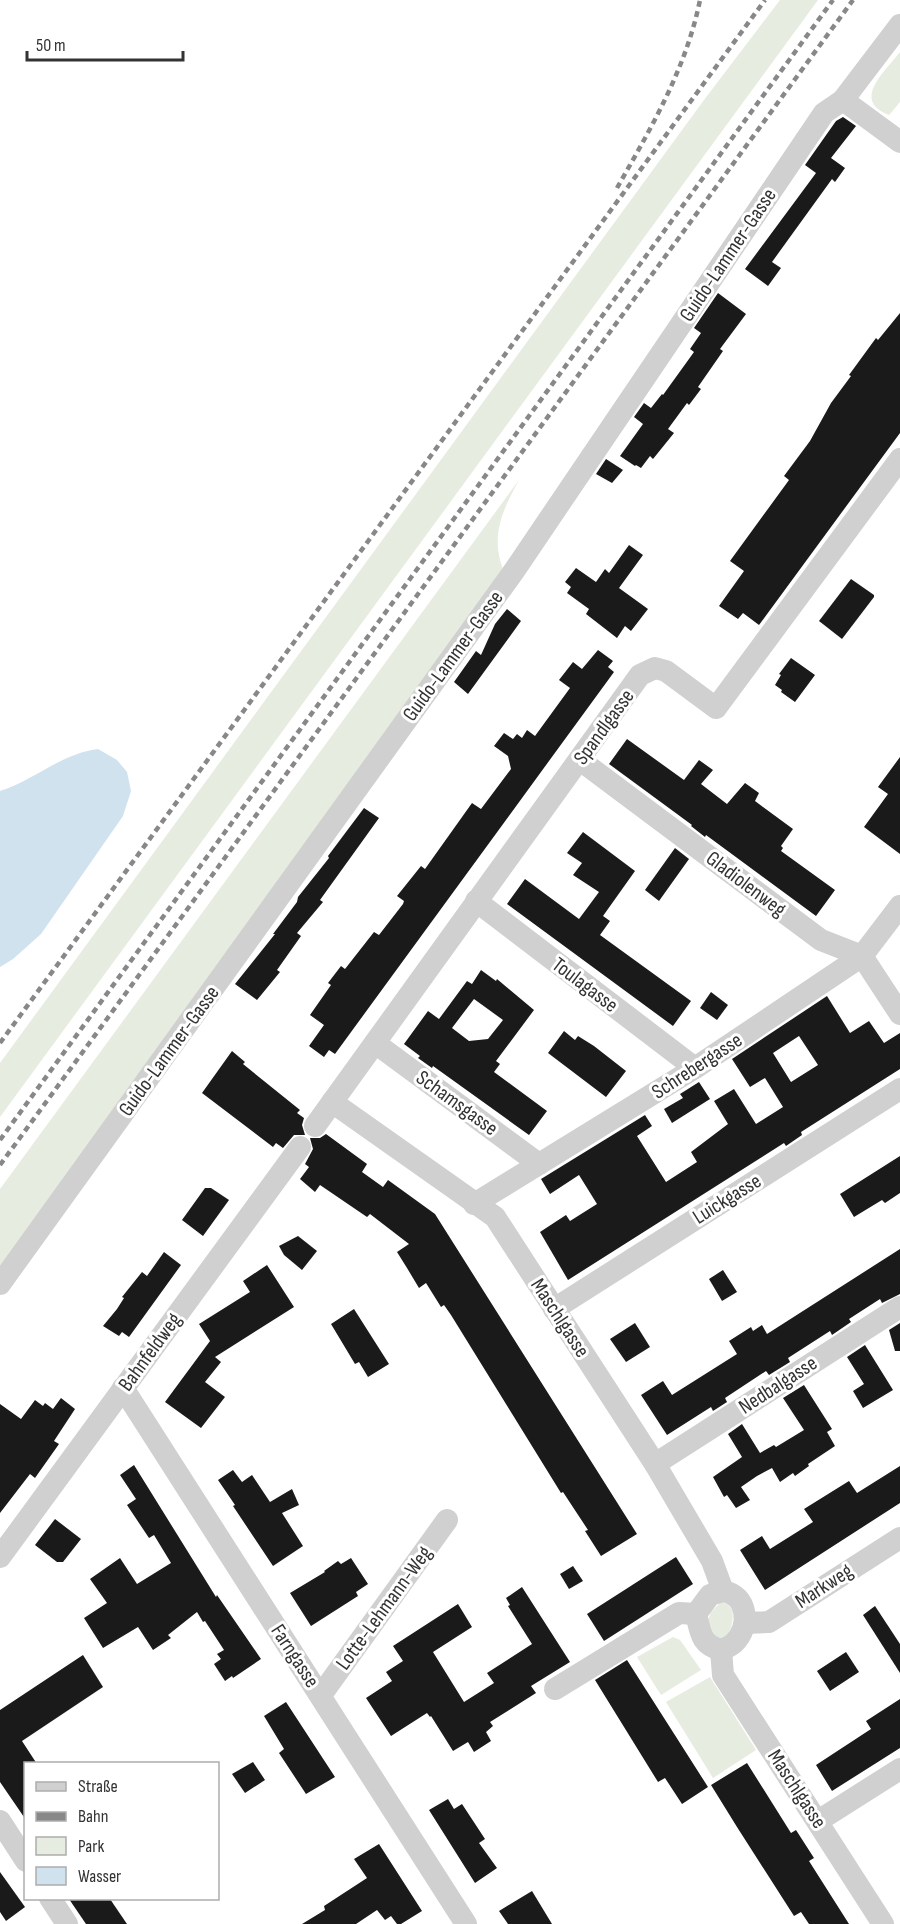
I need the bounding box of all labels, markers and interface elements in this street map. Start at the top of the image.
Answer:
scale bar [27,24,183,62]
text: 50 m [36,35,66,56]
street label: Guido-Lammer-Gasse [674,184,782,326]
street label: Guido-Lammer-Gasse [397,586,509,726]
street label: Spandlgasse [568,685,640,769]
street label: Gladiolenweg [701,846,791,922]
street label: Toulagasse [547,952,623,1018]
street label: Guido-Lammer-Gasse [113,981,225,1121]
street label: Schrebergasse [647,1028,747,1104]
street label: Schamsgasse [411,1065,503,1141]
street label: Luickgasse [688,1168,766,1230]
street label: Maschlgasse [525,1274,595,1362]
street label: Bahnfeldweg [113,1308,187,1396]
street label: Nedbalgasse [734,1351,822,1419]
street label: Lotte-Lehmann-Weg [331,1541,437,1675]
street label: Markweg [791,1558,857,1614]
street label: Farngasse [265,1620,325,1692]
street label: Maschlgasse [762,1745,832,1833]
legend [24,1762,219,1900]
text: Straße [78,1776,118,1797]
text: Bahn [78,1806,108,1827]
text: Park [78,1836,104,1857]
text: Wasser [78,1866,121,1887]

